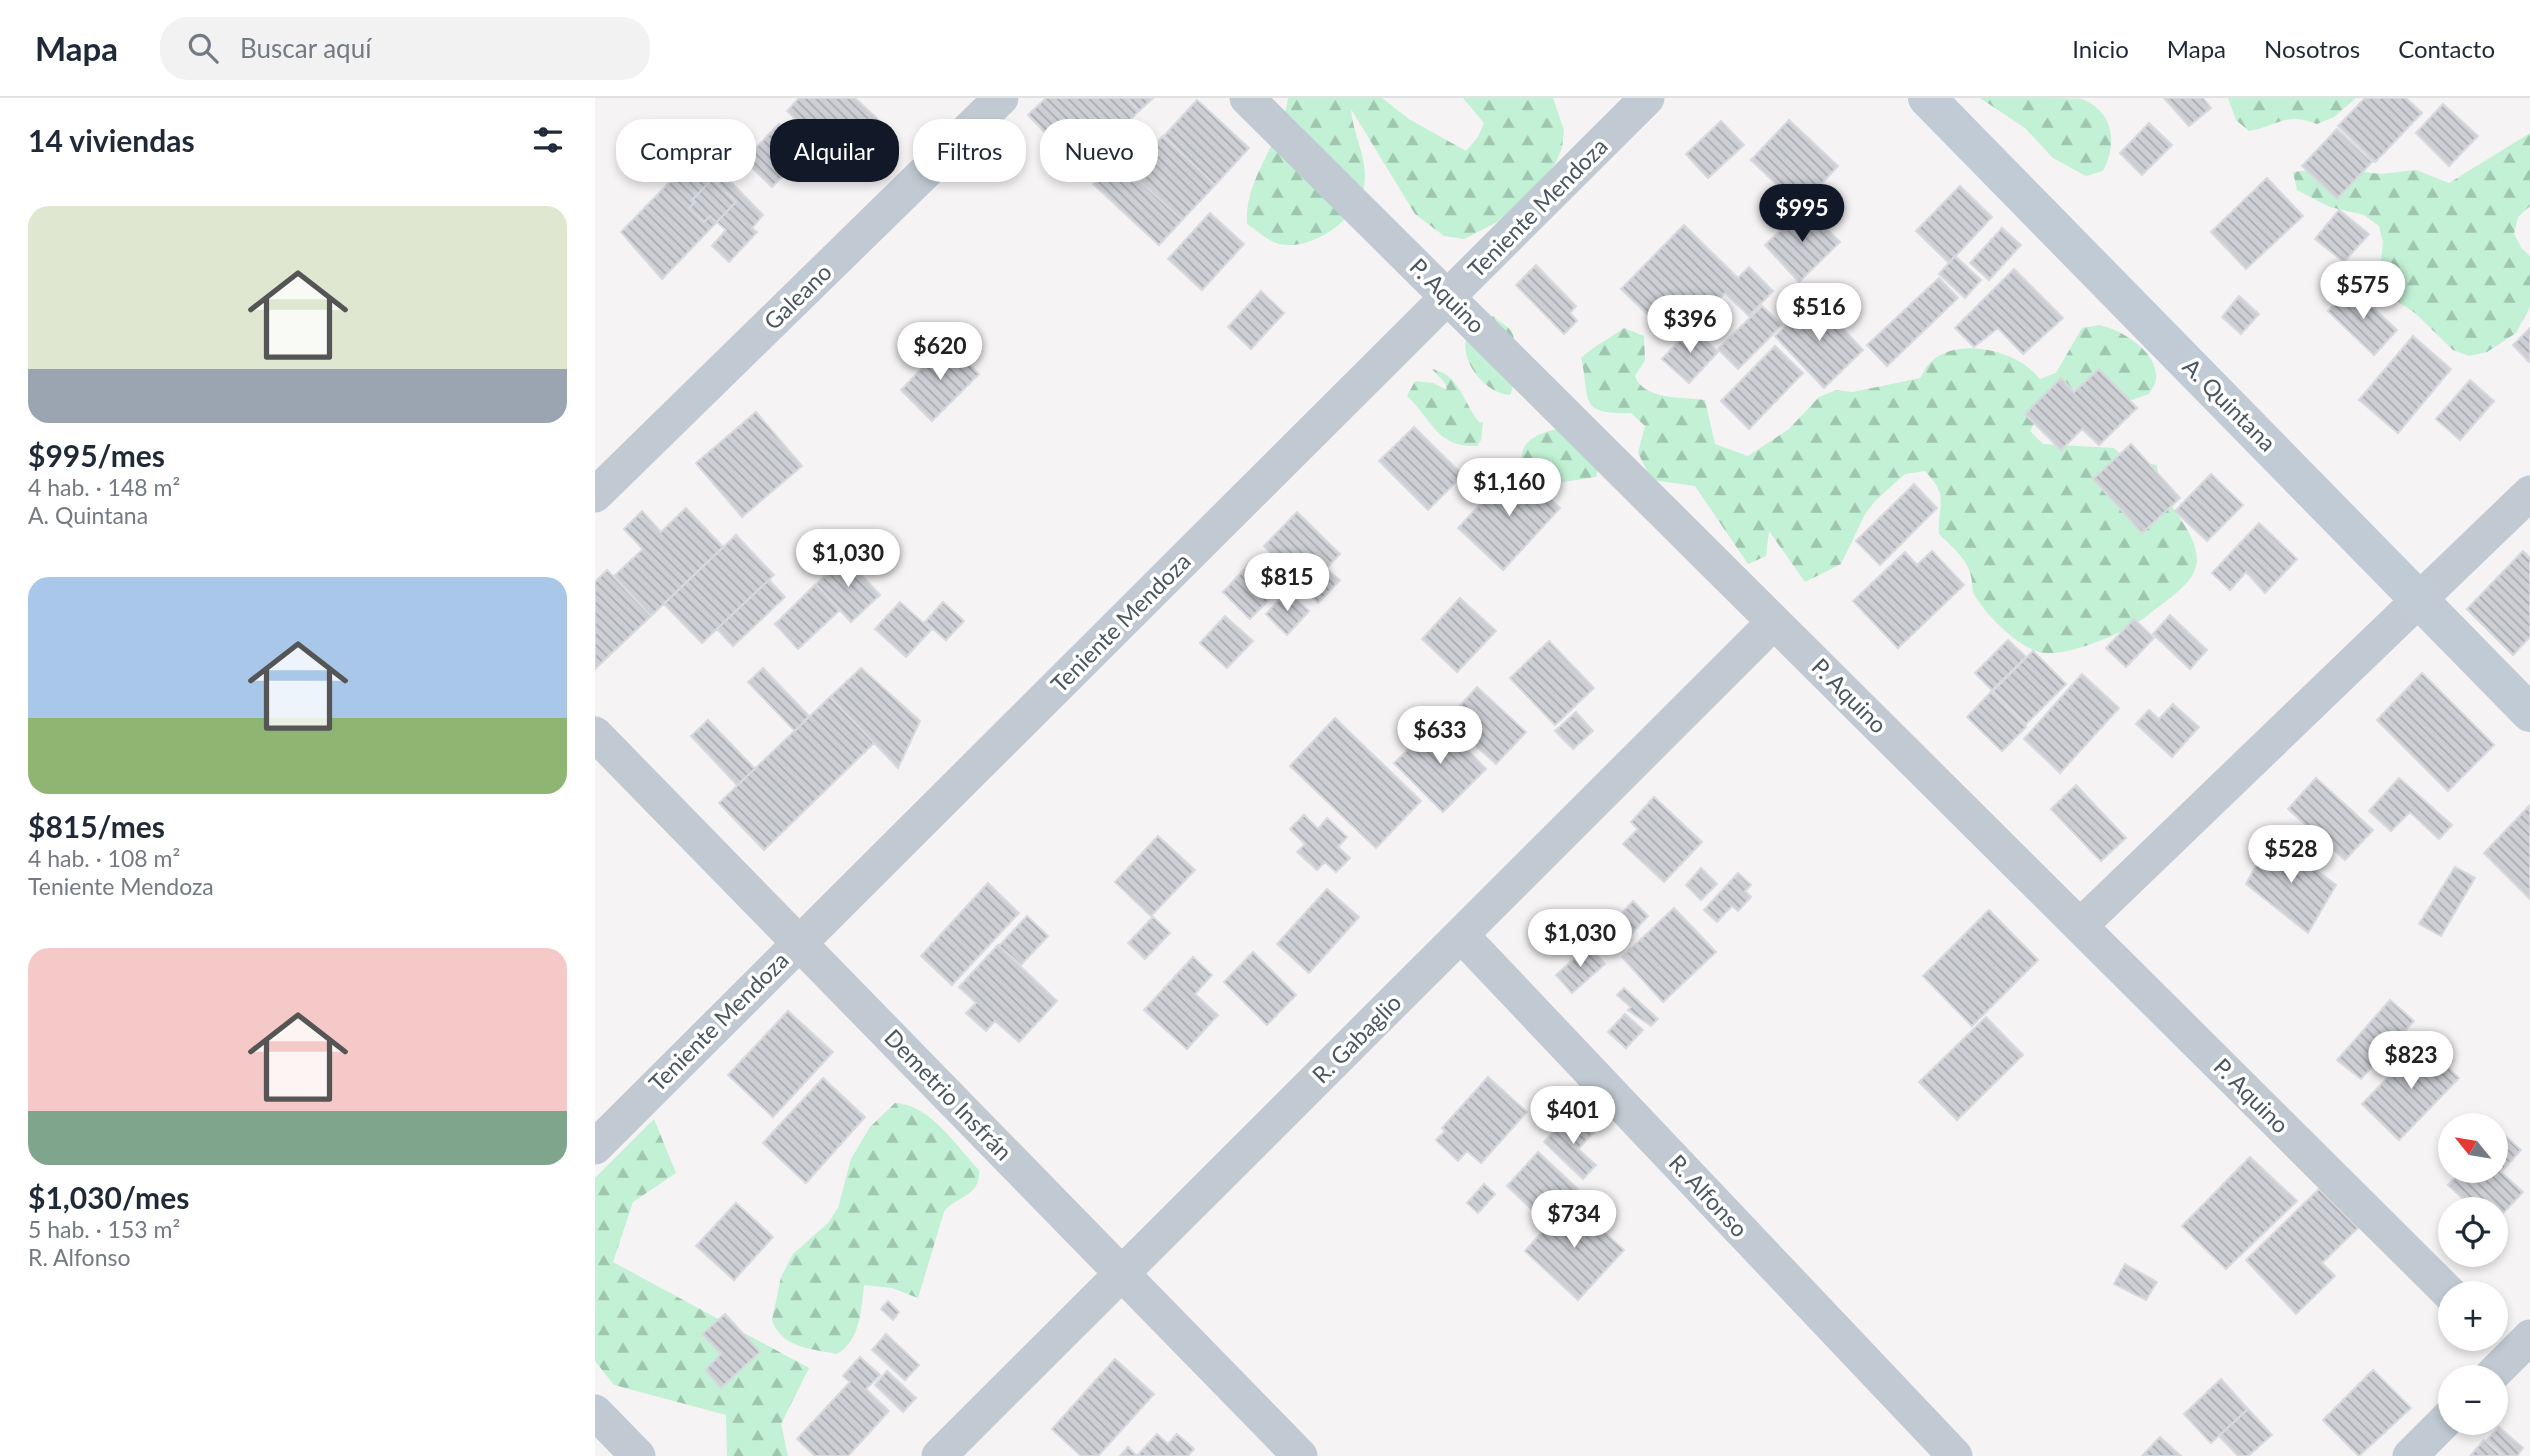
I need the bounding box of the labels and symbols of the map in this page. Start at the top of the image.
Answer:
street label: Teniente Mendoza [1462,132,1613,283]
pin: $995 [1761,184,1843,244]
street label: P. Aquino [1404,252,1491,339]
street label: Galeano [758,257,837,335]
pin: $575 [2322,262,2404,321]
pin: $516 [1778,284,1860,343]
pin: $396 [1649,296,1731,355]
pin: $620 [899,322,981,382]
street label: A. Quintana [2177,352,2282,457]
pin: $1,160 [1452,458,1566,518]
pin: $1,030 [791,530,905,589]
street label: Teniente Mendoza [1045,547,1196,698]
pin: $815 [1246,554,1328,613]
street label: P. Aquino [1806,652,1893,739]
pin: $633 [1399,706,1481,766]
pin: $528 [2250,826,2332,885]
pin: $1,030 [1523,910,1637,969]
street label: Teniente Mendoza [643,946,794,1097]
street label: R. Gabaglio [1306,988,1407,1089]
street label: Demetrio Insfrán [879,1023,1018,1166]
pin: $823 [2370,1032,2452,1091]
street label: P. Aquino [2208,1052,2295,1139]
pin: $401 [1532,1086,1614,1146]
north arrow [2438,1113,2508,1183]
street label: R. Alfonso [1664,1148,1754,1242]
pin: $734 [1533,1190,1615,1250]

